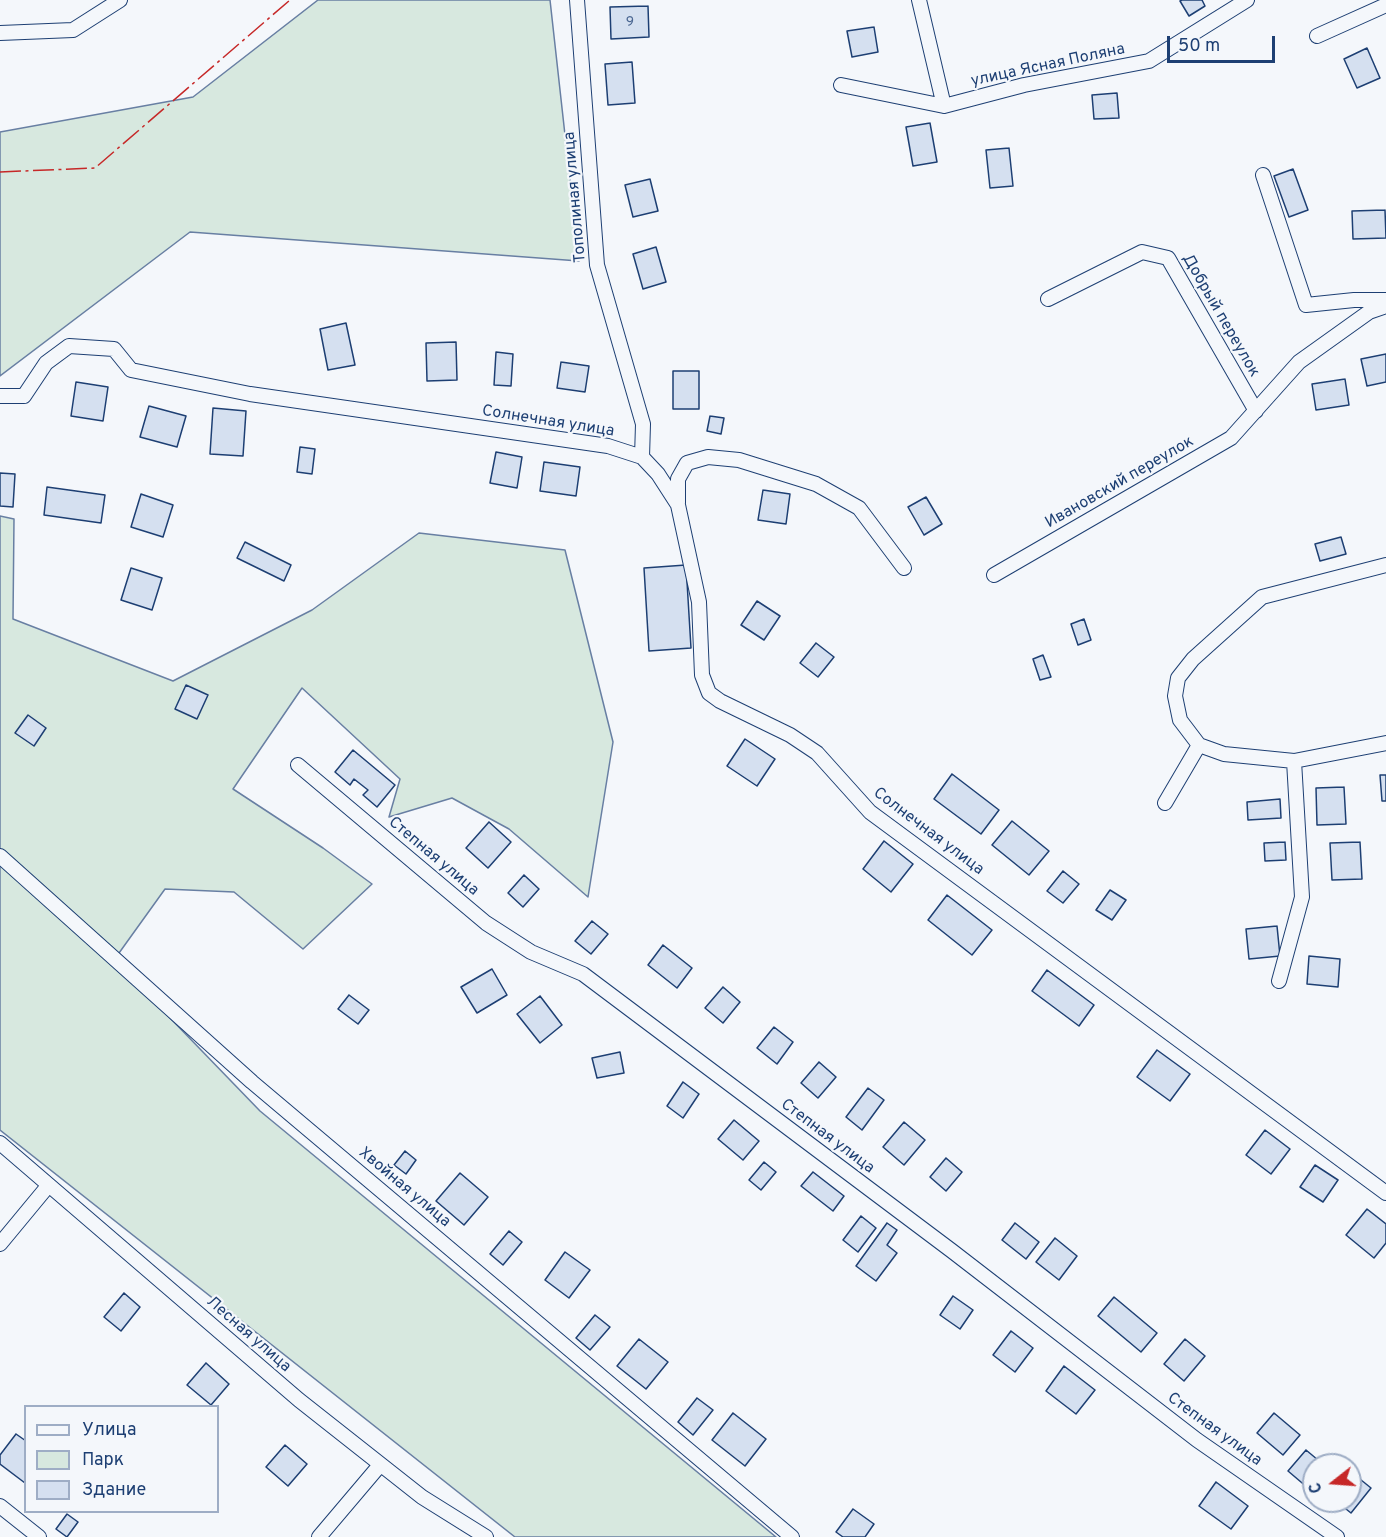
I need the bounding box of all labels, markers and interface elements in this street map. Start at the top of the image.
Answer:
house number: 9 [626,14,634,30]
scale bar [1170,24,1278,62]
text: 50 m [1178,35,1220,58]
street label: улица Ясная Поляна [969,40,1127,92]
street label: Тополиная улица [561,131,591,263]
street label: Добрый переулок [1177,251,1263,381]
street label: Солнечная улица [481,402,615,442]
street label: Ивановский переулок [1042,433,1198,533]
street label: Солнечная улица [869,784,987,880]
street label: Степная улица [384,814,482,900]
street label: Степная улица [776,1096,878,1178]
street label: Хвойная улица [354,1144,454,1232]
street label: Лесная улица [202,1293,294,1377]
street label: Степная улица [1163,1389,1265,1471]
legend [24,1405,219,1513]
text: Улица [82,1419,136,1442]
text: Парк [82,1449,124,1472]
north arrow [1302,1453,1362,1513]
text: Здание [82,1479,146,1502]
text: С [1306,1480,1328,1495]

